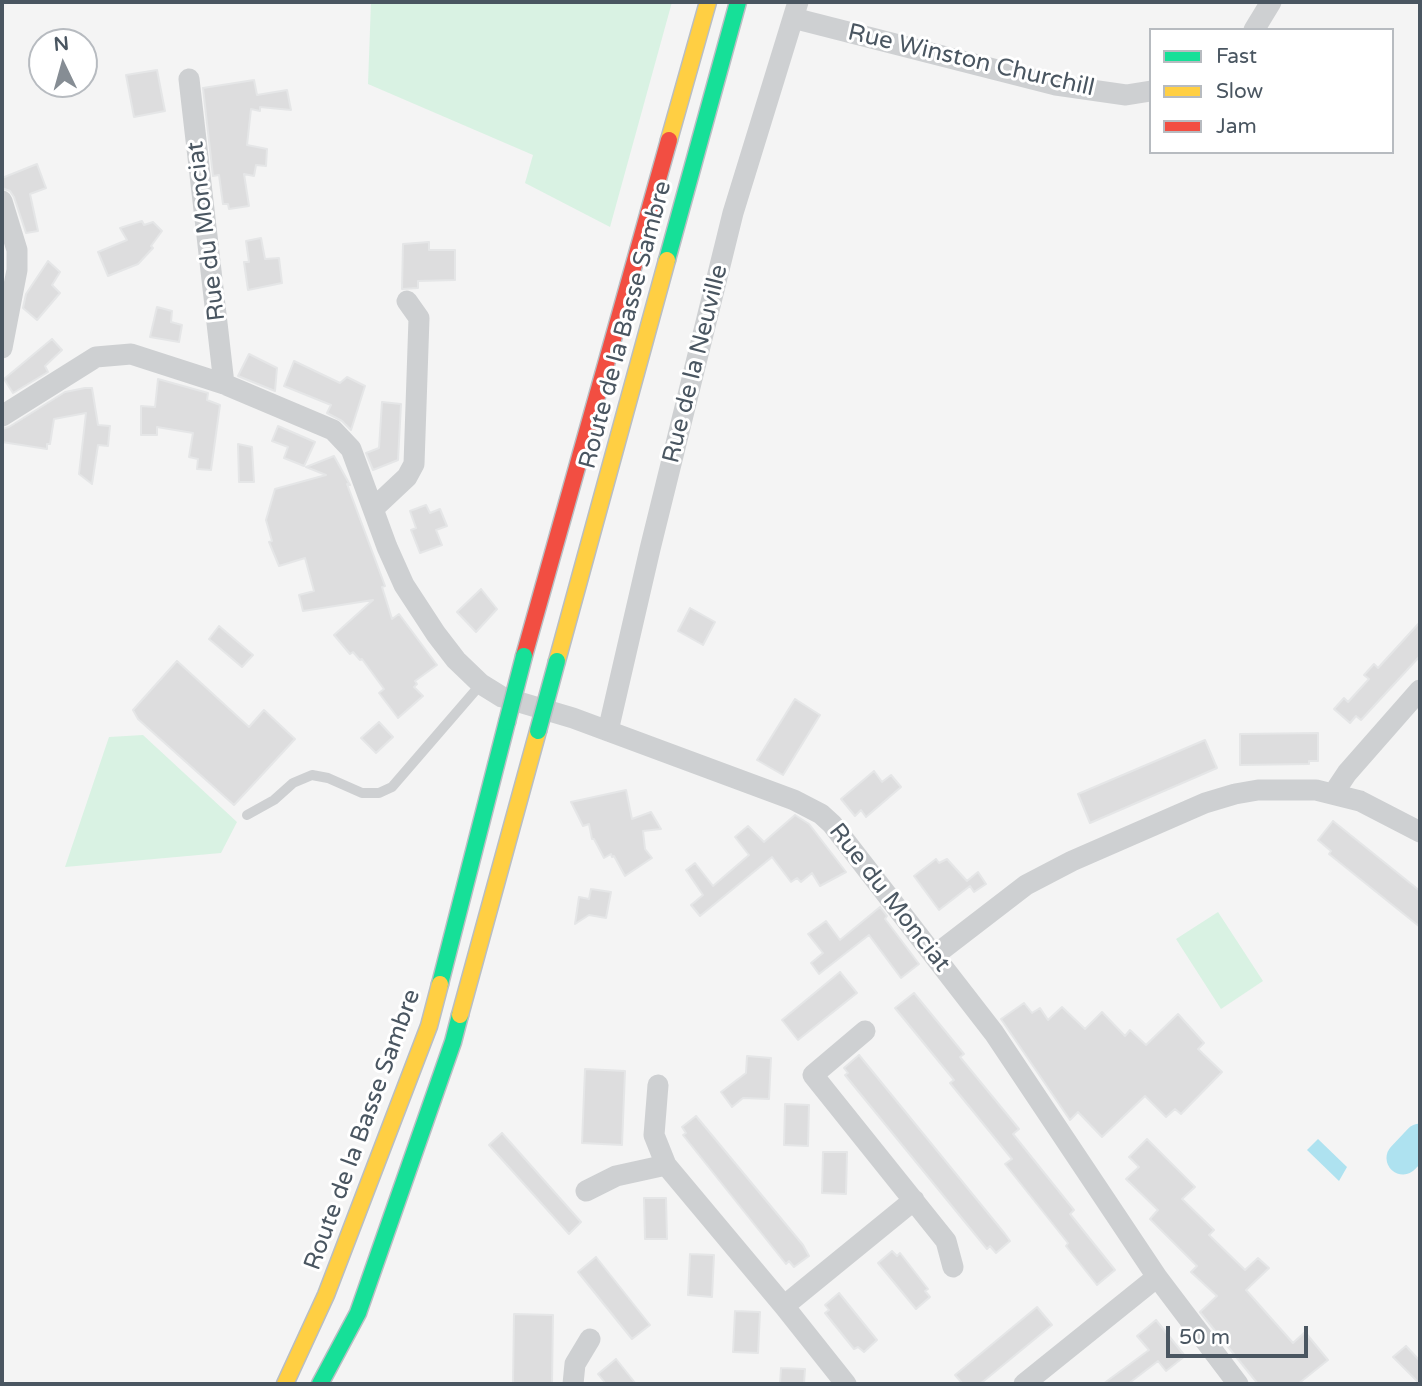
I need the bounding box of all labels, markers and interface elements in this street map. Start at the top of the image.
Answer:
street label: Rue Winston Churchill [845,19,1097,103]
north arrow [28,28,98,98]
legend [1149,28,1394,154]
text: N [53,32,70,56]
text: Fast [1216,44,1257,69]
text: Slow [1216,79,1263,104]
text: Jam [1216,114,1257,139]
street label: Rue du Monciat [182,140,232,322]
street label: Route de la Basse Sambre [574,178,678,472]
street label: Rue de la Neuville [657,262,735,466]
street label: Rue du Monciat [822,818,956,978]
street label: Route de la Basse Sambre [299,986,427,1274]
scale bar [1170,1312,1312,1356]
text: 50 m [1179,1325,1230,1350]

